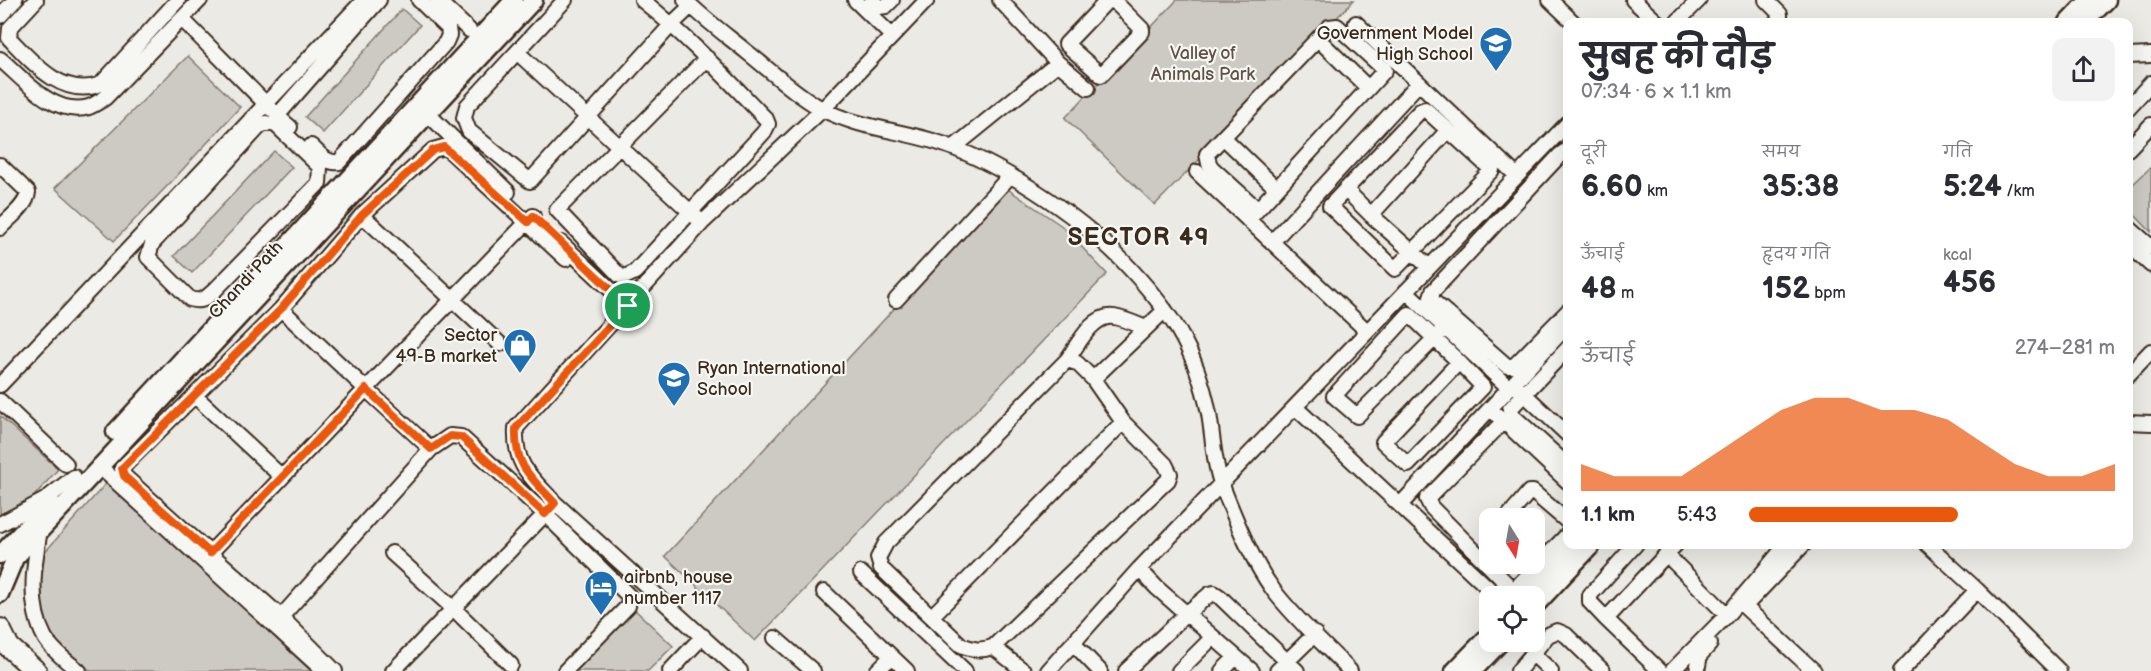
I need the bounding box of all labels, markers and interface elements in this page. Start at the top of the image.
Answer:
place label: Government Model High School [1317,23,1473,65]
school or university icon: Government Model High School [1478,25,1514,72]
text: सुबह की दौड़ [1581,37,1774,77]
button: share [2052,38,2115,101]
park label: Valley of Animals Park [1151,43,1255,85]
text: 07:34 · 6 × 1.1 km [1581,80,1732,104]
text: दूरी [1581,143,1606,162]
text: समय [1762,143,1800,162]
text: गति [1943,143,1972,162]
text: 6.60 [1581,169,1643,205]
text: 35:38 [1762,169,1840,205]
text: 5:24 [1943,169,2002,205]
text: km [1643,182,1668,201]
text: /km [2002,182,2035,201]
district label: SECTOR 49 [1068,223,1210,252]
street label: Chandi Path [205,237,287,323]
text: ऊँचाई [1581,245,1624,264]
text: हृदय गति [1762,245,1830,264]
text: kcal [1943,246,1972,265]
text: 456 [1943,265,1996,301]
text: 48 [1581,271,1617,307]
text: 152 [1762,271,1810,307]
pin [602,280,653,331]
text: m [1617,284,1634,303]
text: bpm [1810,284,1846,303]
icon: arrive [611,289,644,322]
place label: Sector 49-B market [396,325,497,367]
shop icon: Sector 49-B market [502,327,538,374]
text: 274–281 m [2015,336,2115,360]
text: ऊँचाई [1581,344,1635,368]
place label: Ryan International School [697,358,845,400]
school or university icon: Ryan International School [656,360,692,407]
text: 1.1 km [1581,503,1635,527]
text: 5:43 [1677,503,1717,527]
north arrow [1479,508,1545,574]
map controls [1479,508,1545,652]
place label: airbnb, house number 1117 [624,567,733,609]
hotel icon: airbnb, house number 1117 [583,569,619,616]
button: locate [1479,586,1545,652]

